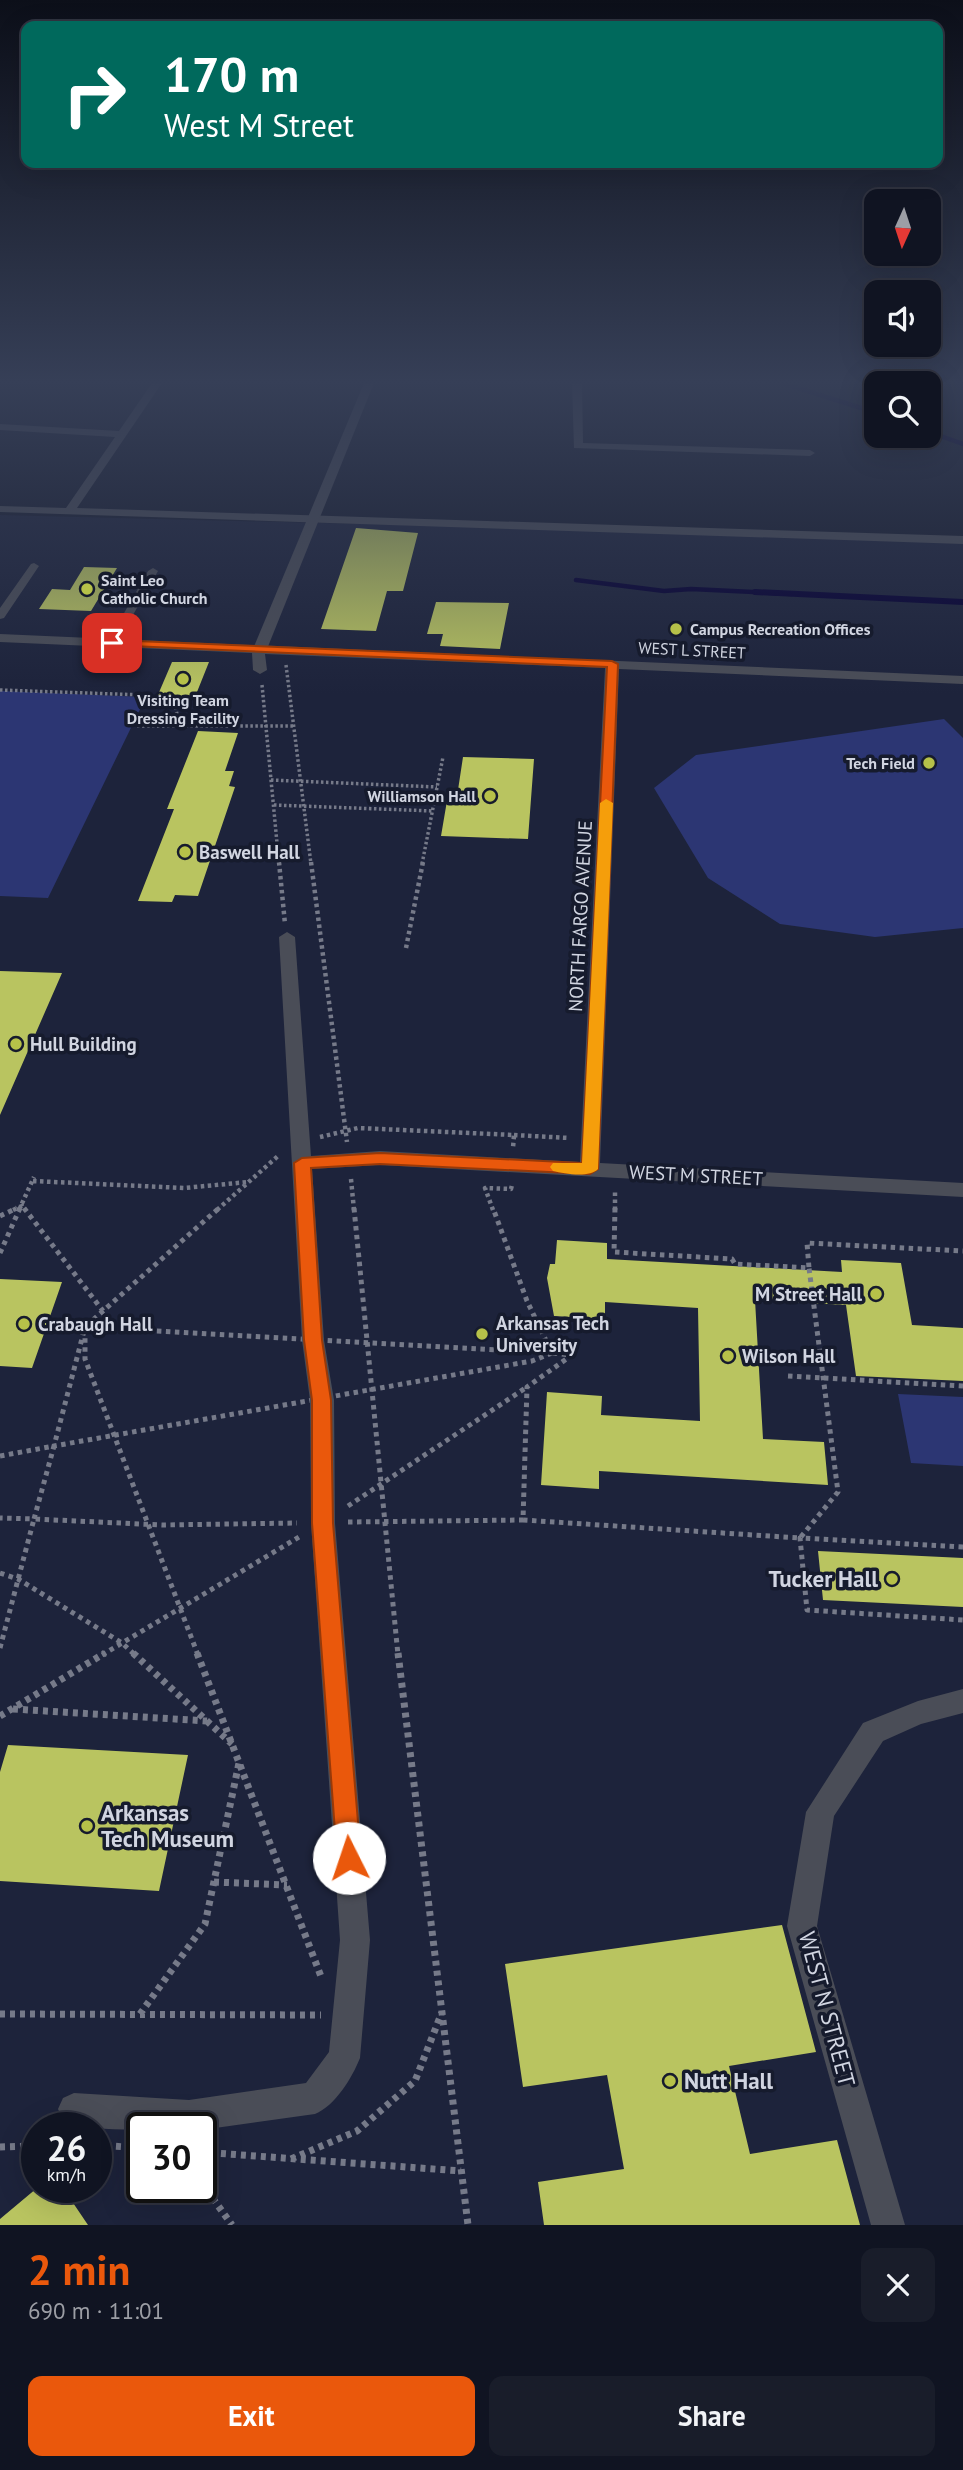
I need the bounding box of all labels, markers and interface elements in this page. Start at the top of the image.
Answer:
text: 170 m [164,42,299,106]
icon: right [49,49,140,140]
text: West M Street [164,104,354,146]
north arrow [864,189,942,266]
map controls [864,189,941,448]
button: sound [864,280,941,357]
button: search [864,371,941,448]
place label: Saint Leo Catholic Church [101,570,208,608]
marker: Saint Leo Catholic Church [79,581,95,597]
pin [82,613,142,673]
place label: Campus Recreation Offices [690,619,871,639]
marker: Campus Recreation Offices [668,621,684,637]
icon: arrive [93,624,131,662]
street label: WEST L STREET [638,637,746,663]
marker: Visiting Team Dressing Facility [175,671,191,687]
place label: Visiting Team Dressing Facility [127,690,240,728]
place label: Tech Field [846,753,915,773]
marker: Tech Field [921,755,937,771]
place label: Williamson Hall [368,786,476,806]
marker: Williamson Hall [482,788,498,804]
street label: NORTH FARGO AVENUE [563,820,597,1012]
place label: Baswell Hall [199,840,300,864]
marker: Baswell Hall [177,844,193,860]
place label: Hull Building [30,1032,137,1056]
marker: Hull Building [8,1036,24,1052]
street label: WEST M STREET [629,1160,764,1191]
place label: M Street Hall [755,1282,862,1306]
marker: M Street Hall [868,1286,884,1302]
place label: Arkansas Tech University [496,1311,609,1357]
place label: Crabaugh Hall [38,1312,153,1336]
marker: Crabaugh Hall [16,1316,32,1332]
marker: Arkansas Tech University [474,1326,490,1342]
place label: Wilson Hall [742,1344,836,1368]
marker: Wilson Hall [720,1348,736,1364]
place label: Tucker Hall [769,1564,878,1593]
marker: Tucker Hall [884,1571,900,1587]
place label: Arkansas Tech Museum [101,1798,234,1853]
marker: Arkansas Tech Museum [79,1818,95,1834]
position arrow [312,1821,386,1895]
street label: WEST N STREET [793,1928,862,2090]
place label: Nutt Hall [684,2066,773,2095]
marker: Nutt Hall [662,2073,678,2089]
speed limit sign: 30 [126,2112,217,2203]
text: 26 [47,2125,86,2171]
text: km/h [47,2163,86,2186]
text: 2 min [28,2242,130,2297]
button: close [861,2248,935,2322]
text: 690 m · 11:01 [28,2296,164,2325]
button: Exit [28,2376,475,2456]
button: Share [489,2376,935,2456]

